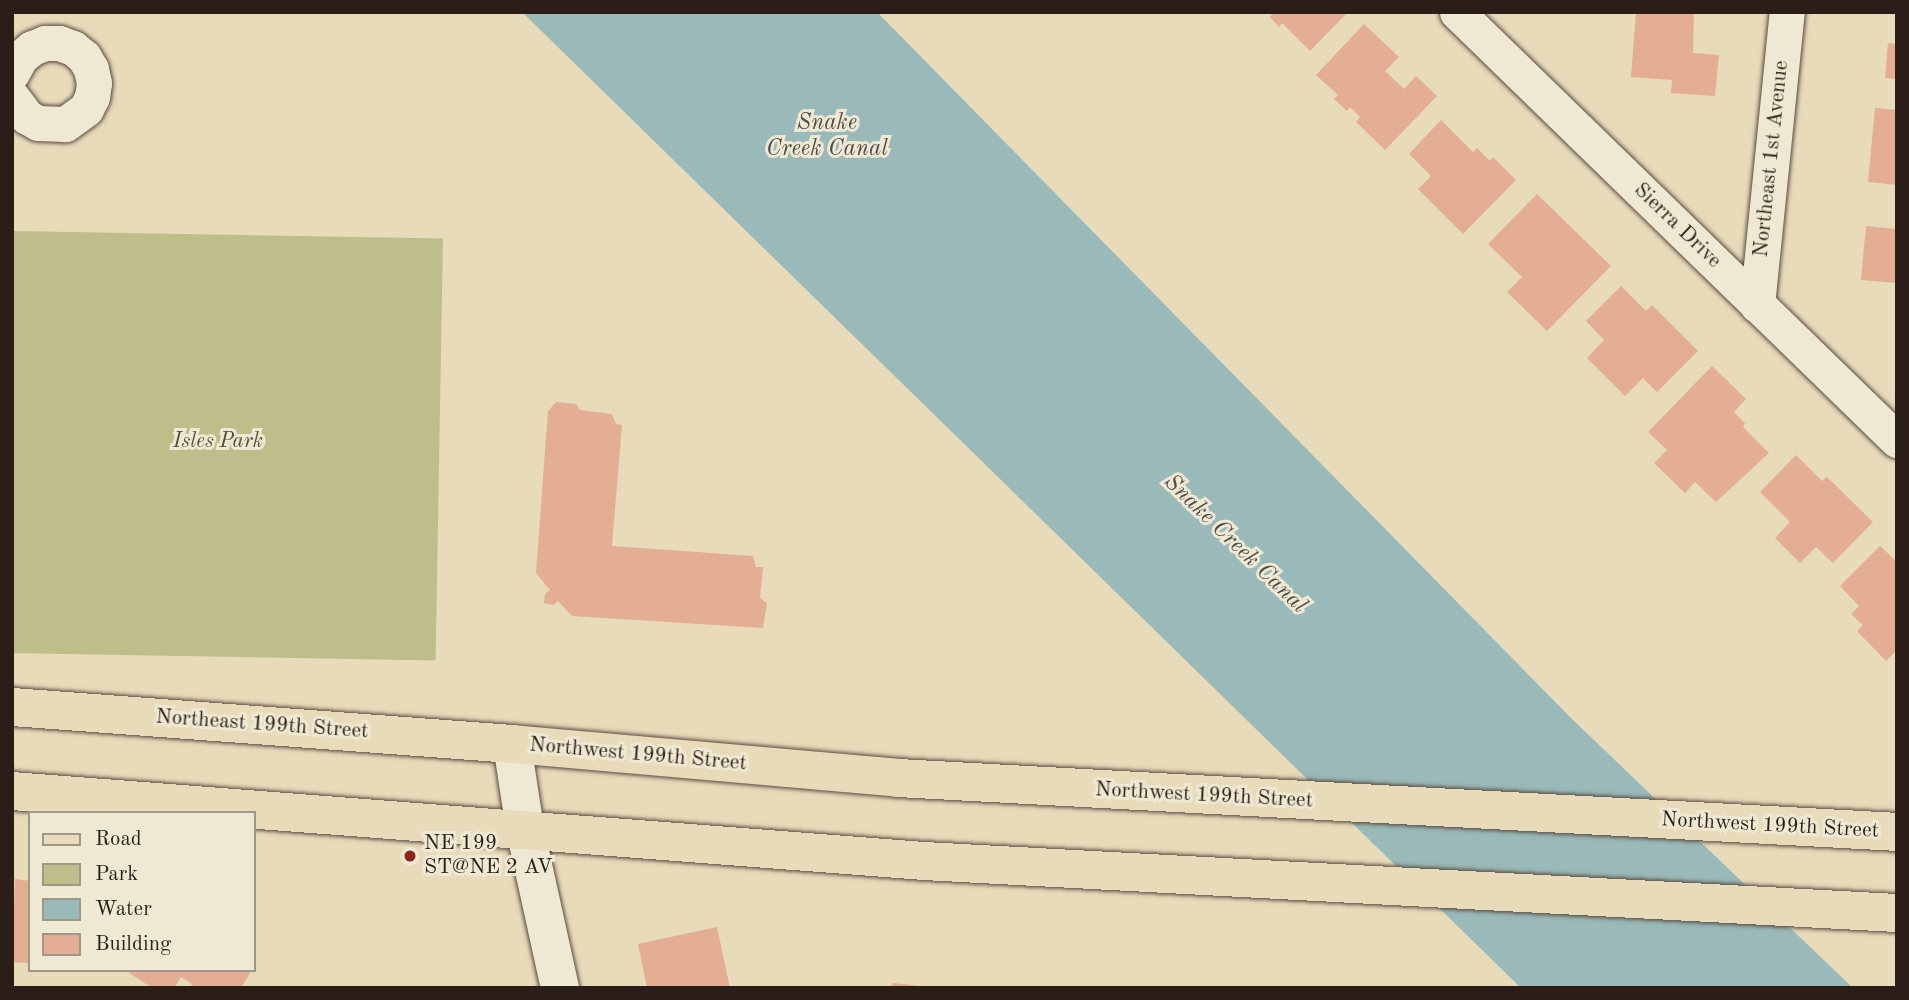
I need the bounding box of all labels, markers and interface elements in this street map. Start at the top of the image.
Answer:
street label: Northeast 1st Avenue [1749,59,1795,259]
water label: Snake Creek Canal [766,109,888,163]
street label: Sierra Drive [1628,178,1726,274]
park label: Isles Park [173,429,263,455]
water label: Snake Creek Canal [1158,469,1312,619]
street label: Northeast 199th Street [155,705,369,745]
street label: Northwest 199th Street [528,733,748,777]
street label: Northwest 199th Street [1094,778,1314,814]
street label: Northwest 199th Street [1660,808,1880,844]
legend [28,811,256,972]
text: Road [95,829,142,850]
place label: NE 199 ST@NE 2 AV [424,831,553,881]
marker: NE 199 ST@NE 2 AV [402,848,418,864]
text: Park [95,864,138,885]
text: Water [95,899,152,920]
text: Building [95,934,171,955]

